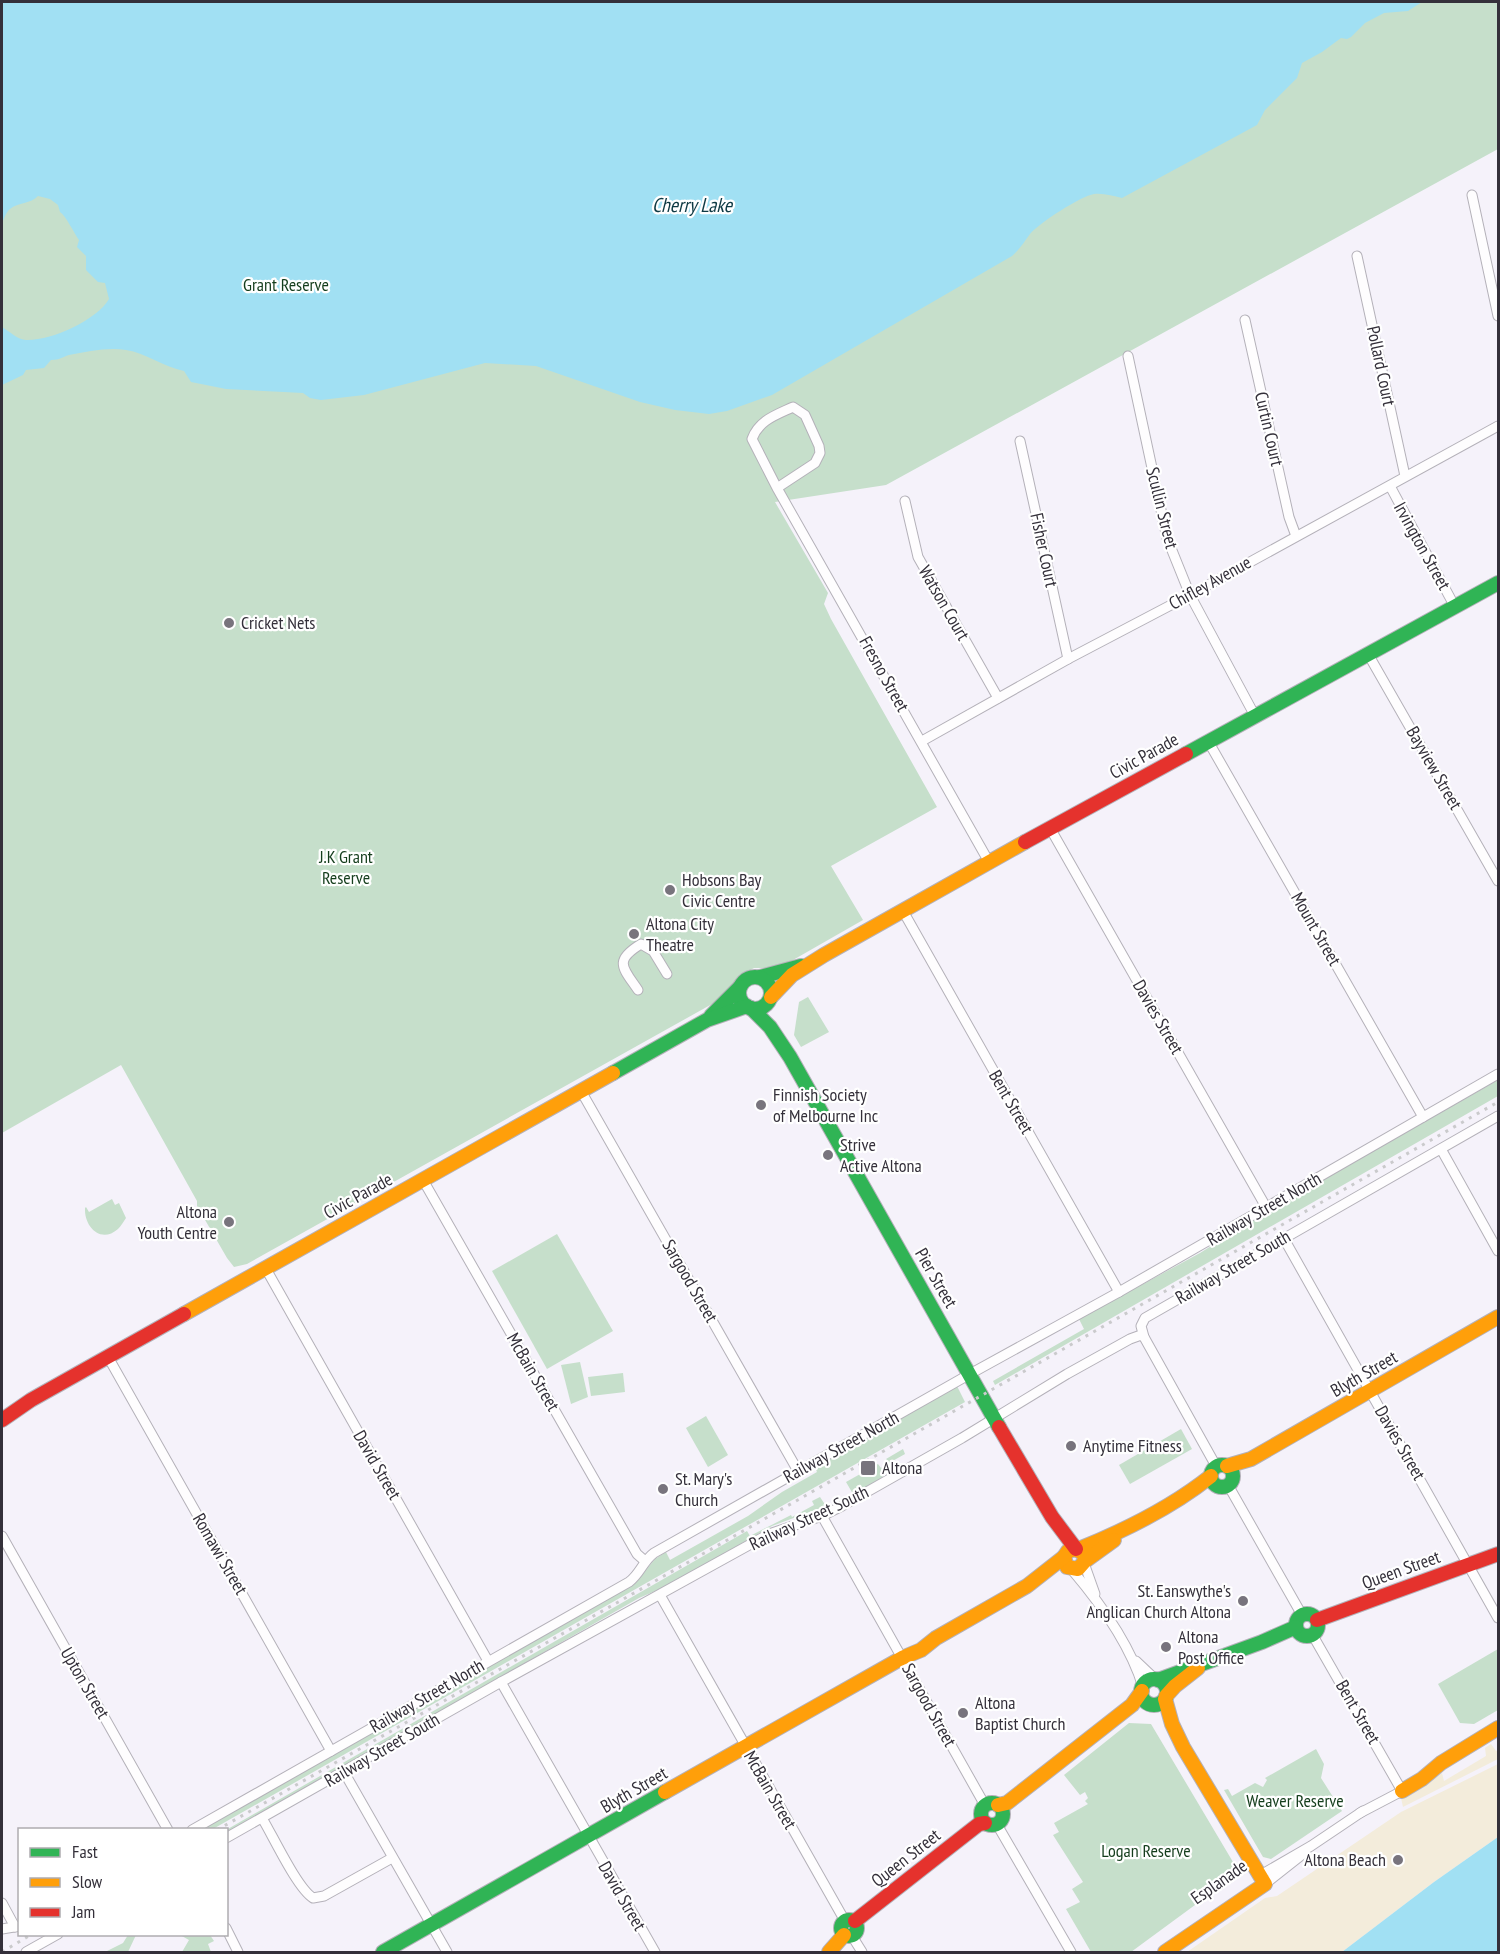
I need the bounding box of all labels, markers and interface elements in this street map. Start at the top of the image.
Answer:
water label: Cherry Lake [652,192,734,218]
park label: Grant Reserve [243,273,329,296]
street label: Pollard Court [1362,324,1401,408]
street label: Curtin Court [1250,390,1289,468]
street label: Scullin Street [1141,465,1184,551]
street label: Irvington Street [1389,498,1456,594]
street label: Fisher Court [1025,511,1064,589]
street label: Chifley Avenue [1164,551,1255,615]
street label: Watson Court [914,561,975,644]
place label: Cricket Nets [241,611,315,634]
marker: Cricket Nets [222,616,236,630]
street label: Fresno Street [854,632,915,716]
street label: Bayview Street [1401,722,1467,813]
street label: Civic Parade [1105,727,1182,784]
park label: J.K Grant Reserve [318,845,373,889]
place label: Hobsons Bay Civic Centre [682,868,762,912]
marker: Hobsons Bay Civic Centre [663,883,677,897]
street label: Mount Street [1286,888,1347,970]
place label: Altona City Theatre [646,912,714,956]
marker: Altona City Theatre [627,927,641,941]
street label: Davies Street [1128,975,1189,1058]
street label: Bent Street [984,1066,1039,1138]
place label: Finnish Society of Melbourne Inc [773,1083,879,1127]
marker: Finnish Society of Melbourne Inc [754,1098,768,1112]
place label: Strive Active Altona [840,1133,922,1177]
marker: Strive Active Altona [821,1148,835,1162]
street label: Railway Street North [1202,1166,1325,1251]
street label: Civic Parade [319,1167,396,1224]
place label: Altona Youth Centre [137,1200,217,1244]
marker: Altona Youth Centre [222,1215,236,1229]
street label: Railway Street South [1171,1224,1294,1309]
street label: Sargood Street [657,1235,723,1326]
street label: Pier Street [910,1244,963,1312]
street label: McBain Street [502,1329,565,1415]
street label: Blyth Street [1326,1345,1401,1402]
street label: Davies Street [1370,1401,1431,1484]
street label: Railway Street North [779,1405,903,1488]
street label: David Street [348,1426,407,1504]
place label: Anytime Fitness [1083,1434,1182,1457]
marker: Anytime Fitness [1064,1439,1078,1453]
place label: Altona [882,1456,922,1479]
marker: Altona [859,1459,877,1477]
place label: St. Mary's Church [675,1467,732,1511]
street label: Railway Street South [745,1480,872,1555]
marker: St. Mary's Church [656,1482,670,1496]
street label: Romawi Street [188,1509,253,1599]
street label: Queen Street [1359,1545,1443,1594]
place label: St. Eanswythe's Anglican Church Altona [1086,1579,1231,1623]
marker: St. Eanswythe's Anglican Church Altona [1236,1594,1250,1608]
place label: Altona Post Office [1178,1625,1244,1669]
marker: Altona Post Office [1159,1640,1173,1654]
street label: Upton Street [56,1643,115,1723]
street label: Railway Street North [365,1653,488,1738]
street label: Sargood Street [897,1659,962,1751]
street label: Bent Street [1331,1676,1386,1748]
place label: Altona Baptist Church [975,1691,1065,1735]
marker: Altona Baptist Church [956,1706,970,1720]
street label: Railway Street South [320,1707,443,1792]
street label: McBain Street [739,1747,802,1833]
street label: Blyth Street [596,1761,671,1818]
park label: Weaver Reserve [1246,1789,1344,1812]
street label: Queen Street [867,1823,945,1892]
legend [18,1828,228,1936]
park label: Logan Reserve [1101,1839,1191,1862]
text: Fast [72,1840,98,1863]
place label: Altona Beach [1304,1848,1386,1871]
marker: Altona Beach [1391,1853,1405,1867]
street label: Esplanade [1186,1854,1251,1909]
street label: David Street [593,1857,652,1935]
text: Slow [72,1870,103,1893]
text: Jam [71,1900,95,1923]

